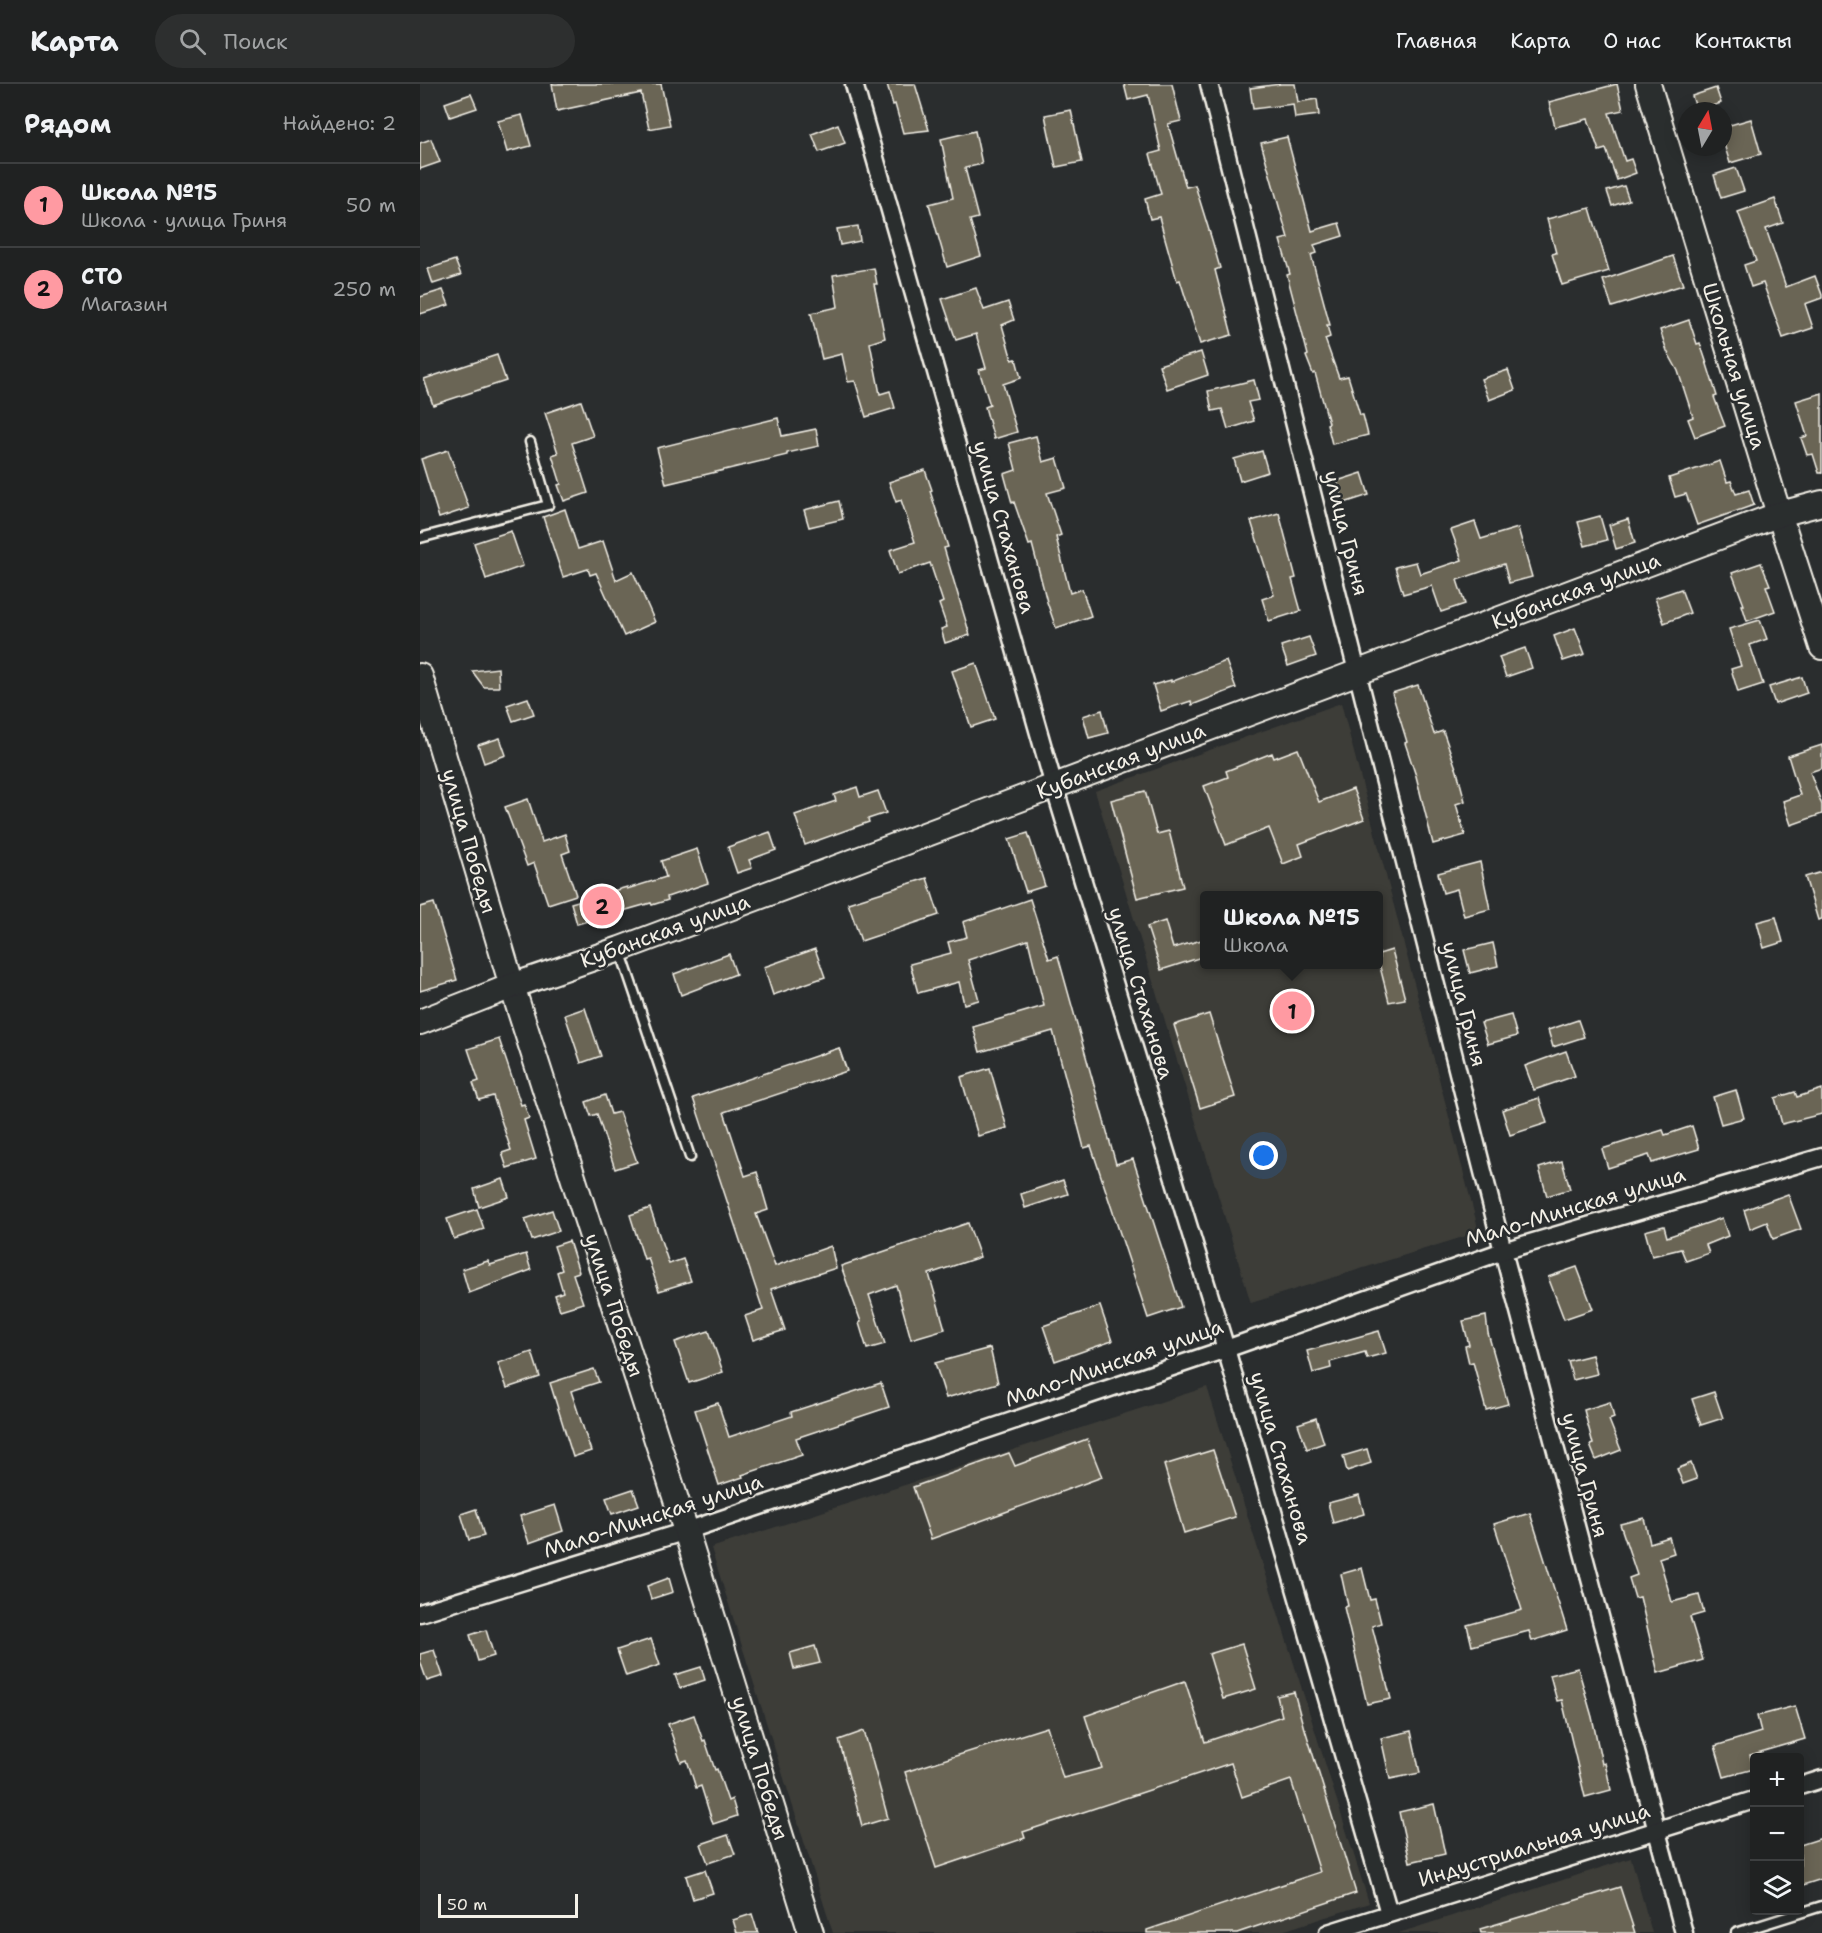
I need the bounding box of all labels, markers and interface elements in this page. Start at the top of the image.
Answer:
search box [155,14,575,68]
text: Карта [30,22,119,60]
icon: search [176,25,209,58]
text: Поиск [224,27,288,56]
text: Главная [1396,27,1477,55]
text: Карта [1510,27,1570,55]
text: О нас [1603,27,1661,55]
text: Контакты [1694,27,1792,55]
north arrow [1678,102,1732,156]
text: Рядом [24,106,111,141]
text: Найдено: 2 [283,110,396,136]
text: Школа №15 [81,178,217,207]
text: 1 [39,192,48,218]
text: 50 m [346,192,396,218]
text: Школа · улица Гриня [81,207,287,233]
text: СТО [81,262,123,291]
text: 2 [37,276,51,302]
text: 250 m [332,276,396,302]
street label: Школьная улица [1695,279,1773,453]
text: Магазин [81,291,168,317]
street label: улица Стаханова [966,437,1042,617]
street label: улица Гриня [1317,467,1375,599]
street label: Кубанская улица [1488,546,1664,636]
street label: Кубанская улица [1033,716,1209,806]
street label: улица Победы [435,765,503,917]
pin: 2 [582,884,621,928]
street label: Кубанская улица [576,887,754,975]
popup [1200,891,1383,969]
text: Школа №15 [1223,903,1360,932]
street label: улица Стаханова [1102,904,1180,1082]
text: Школа [1223,932,1288,958]
street label: улица Гриня [1435,938,1493,1070]
pin: 1 [1272,988,1312,1034]
your location [1249,1141,1278,1170]
street label: Мало-Минская улица [1461,1160,1689,1254]
street label: улица Победы [578,1230,650,1380]
street label: Мало-Минская улица [1001,1312,1227,1414]
street label: улица Стаханова [1243,1368,1319,1548]
street label: улица Гриня [1555,1409,1615,1541]
street label: Мало-Минская улица [540,1467,766,1565]
street label: улица Победы [725,1693,795,1843]
map controls [1750,1753,1804,1915]
button: + [1750,1753,1804,1807]
street label: Индустриальная улица [1415,1796,1653,1894]
button: − [1750,1807,1804,1861]
button: layers [1750,1861,1804,1915]
scale bar [438,1891,578,1918]
text: 50 m [447,1894,487,1915]

